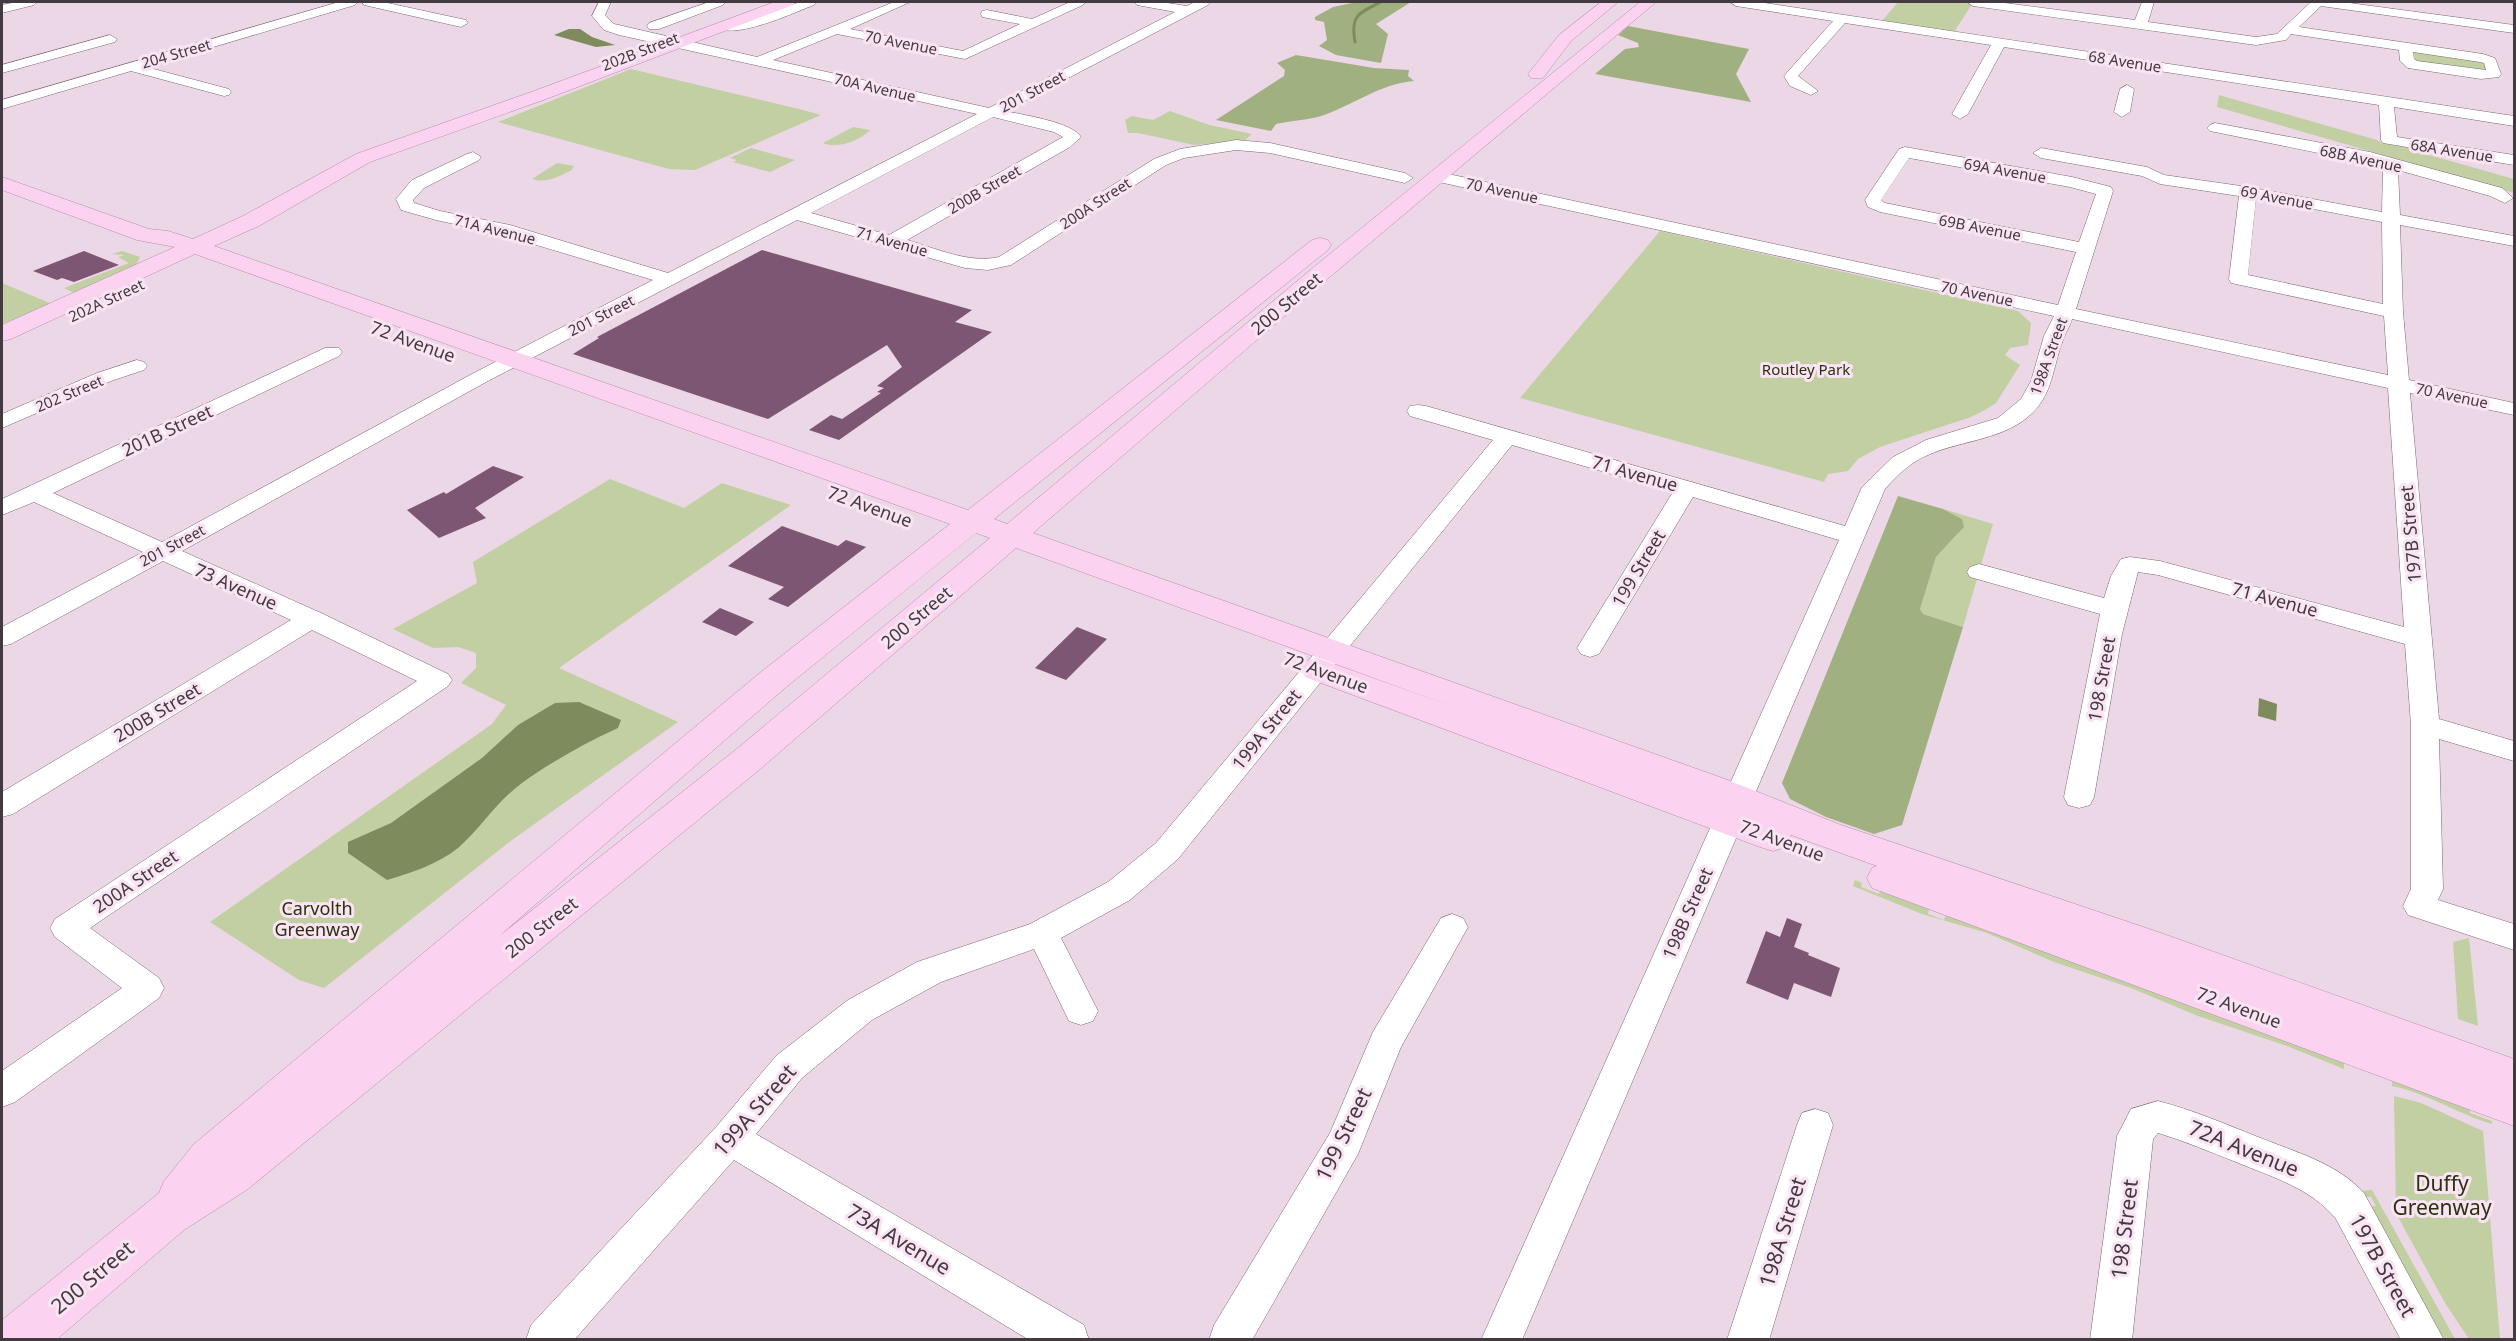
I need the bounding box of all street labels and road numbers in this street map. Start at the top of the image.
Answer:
street label: 70 Avenue [863,25,939,59]
street label: 202B Street [598,27,682,75]
street label: 204 Street [139,33,214,72]
street label: 68 Avenue [2087,45,2163,77]
street label: 201 Street [996,65,1069,117]
street label: 70A Avenue [832,68,918,106]
street label: 68A Avenue [2409,134,2495,166]
street label: 68B Avenue [2318,140,2404,176]
street label: 69A Avenue [1962,153,2048,187]
street label: 200B Street [944,160,1025,218]
street label: 200A Street [1056,172,1135,233]
street label: 70 Avenue [1464,173,1540,207]
street label: 69 Avenue [2239,180,2315,214]
street label: 71A Avenue [452,209,538,249]
street label: 69B Avenue [1937,209,2023,245]
street label: 71 Avenue [854,221,930,261]
street label: 200 Street [1245,266,1327,340]
street label: 202A Street [65,274,148,326]
street label: 70 Avenue [1939,276,2015,310]
street label: 201 Street [565,290,638,340]
street label: 198A Street [2025,314,2071,398]
street label: 72 Avenue [367,315,459,367]
street label: 202 Street [32,370,106,416]
street label: 70 Avenue [2414,378,2490,412]
street label: 201B Street [118,398,217,461]
street label: 71 Avenue [1589,449,1681,497]
street label: 72 Avenue [824,480,916,532]
street label: 197B Street [2394,484,2426,584]
street label: 201 Street [136,519,209,571]
street label: 199 Street [1606,525,1671,611]
street label: 73 Avenue [191,557,281,615]
street label: 71 Avenue [2229,576,2321,622]
street label: 200 Street [875,580,957,654]
street label: 198 Street [2082,634,2120,723]
street label: 72 Avenue [1280,646,1372,698]
street label: 200B Street [109,676,205,747]
street label: 199A Street [1226,683,1306,774]
street label: 72 Avenue [1736,814,1828,866]
street label: 200A Street [88,844,182,918]
street label: 198B Street [1656,863,1718,962]
street label: 200 Street [500,891,583,963]
street label: 72 Avenue [2193,981,2285,1033]
street label: 199A Street [706,1058,802,1162]
street label: 199 Street [1308,1082,1378,1185]
street label: 72A Avenue [2185,1113,2303,1183]
street label: 198A Street [1752,1173,1812,1290]
street label: 198 Street [2104,1177,2144,1280]
street label: 73A Avenue [842,1197,956,1281]
street label: 197B Street [2343,1208,2423,1322]
street label: 200 Street [45,1234,140,1320]

